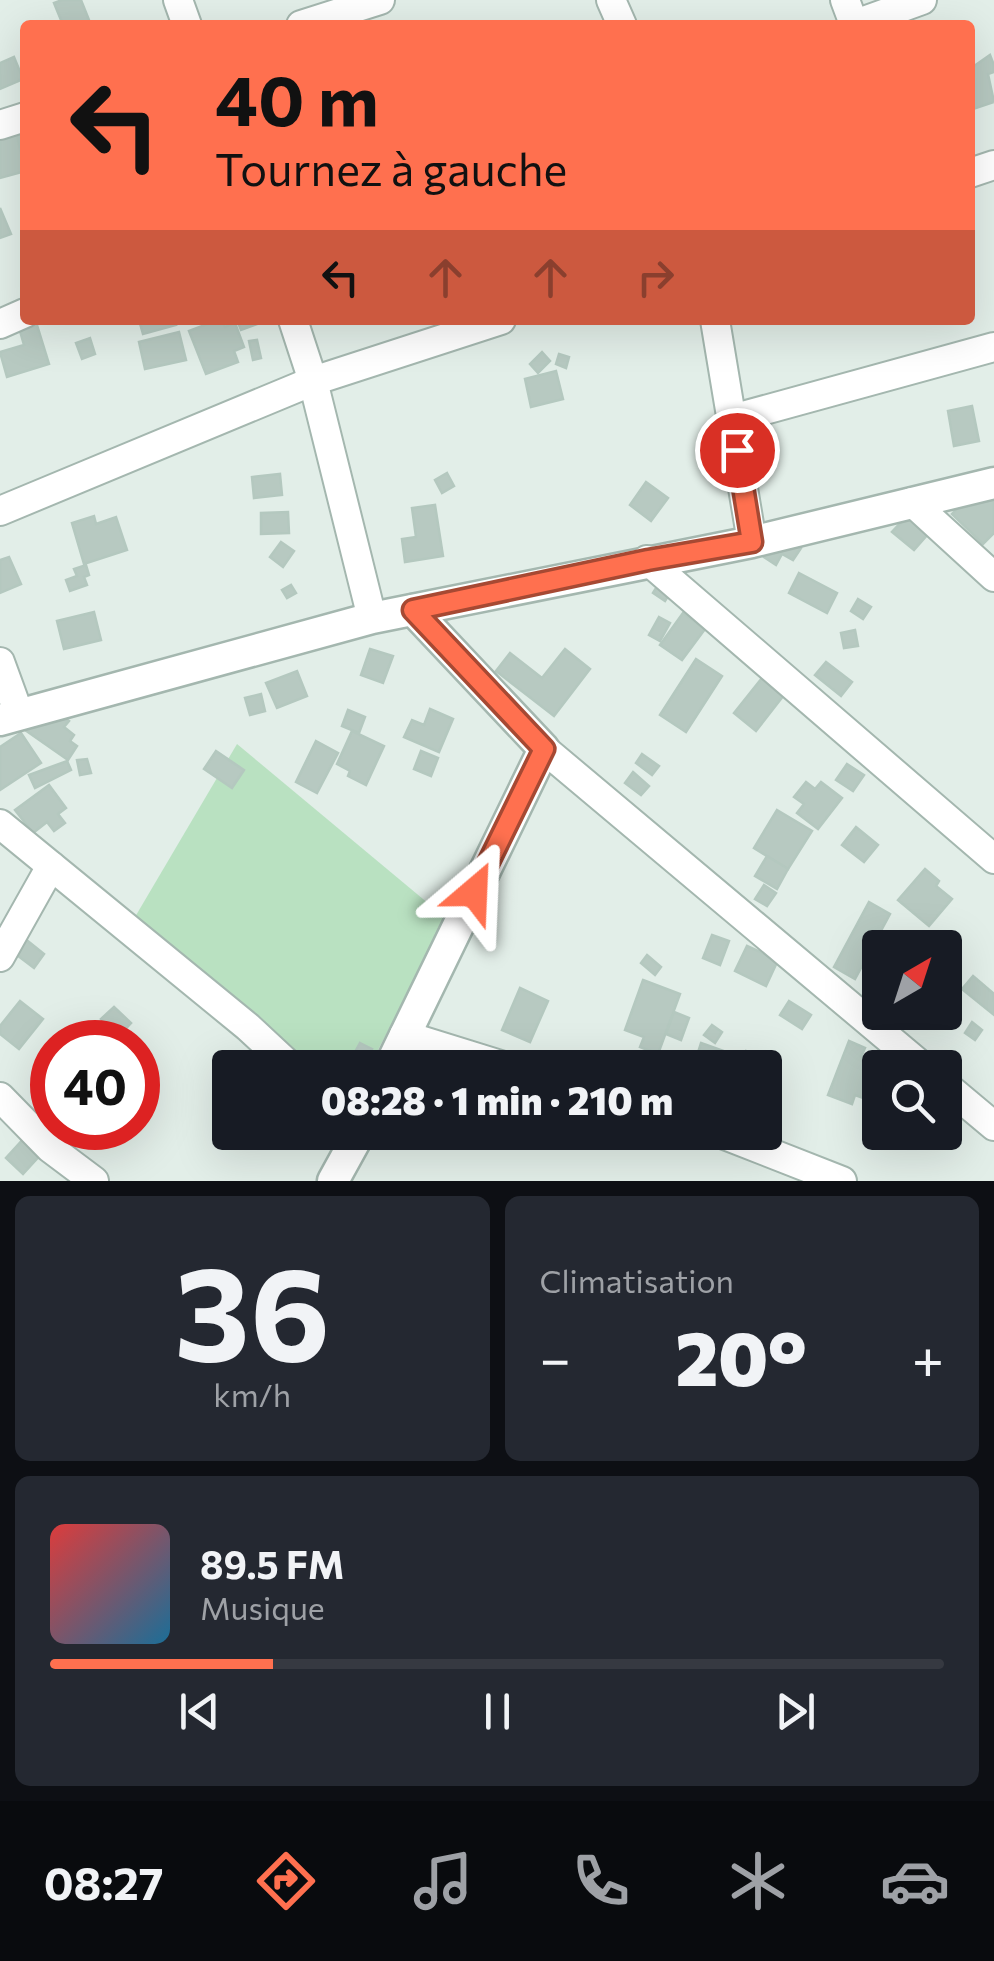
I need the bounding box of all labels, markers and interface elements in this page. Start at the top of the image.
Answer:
text: 40 m [215,55,379,140]
icon: left [50,60,180,190]
text: Tournez à gauche [215,140,567,195]
icon: left [313,250,368,305]
icon: ahead [418,250,473,305]
icon: ahead [523,250,578,305]
icon: right [628,250,683,305]
pin [695,408,780,493]
icon: arrive [710,423,765,478]
position arrow [422,840,526,944]
north arrow [862,930,962,1030]
map controls [862,930,962,1150]
speed limit sign: 40 [30,1020,160,1150]
button: search [862,1050,962,1150]
text: 08:28 · 1 min · 210 m [321,1076,673,1123]
text: 36 [174,1229,330,1388]
text: Climatisation [540,1260,734,1300]
text: 20° [675,1310,807,1401]
text: − [540,1323,571,1390]
text: + [912,1323,944,1390]
text: km/h [213,1374,291,1414]
text: 89.5 FM [200,1540,344,1587]
text: Musique [200,1587,325,1627]
icon: previous [172,1684,227,1739]
icon: pause [470,1684,525,1739]
icon: next [768,1684,823,1739]
icon: directions [251,1846,321,1916]
icon: music [408,1846,478,1916]
icon: phone [566,1846,636,1916]
icon: climate [723,1846,793,1916]
icon: car [880,1846,950,1916]
text: 08:27 [44,1854,163,1909]

